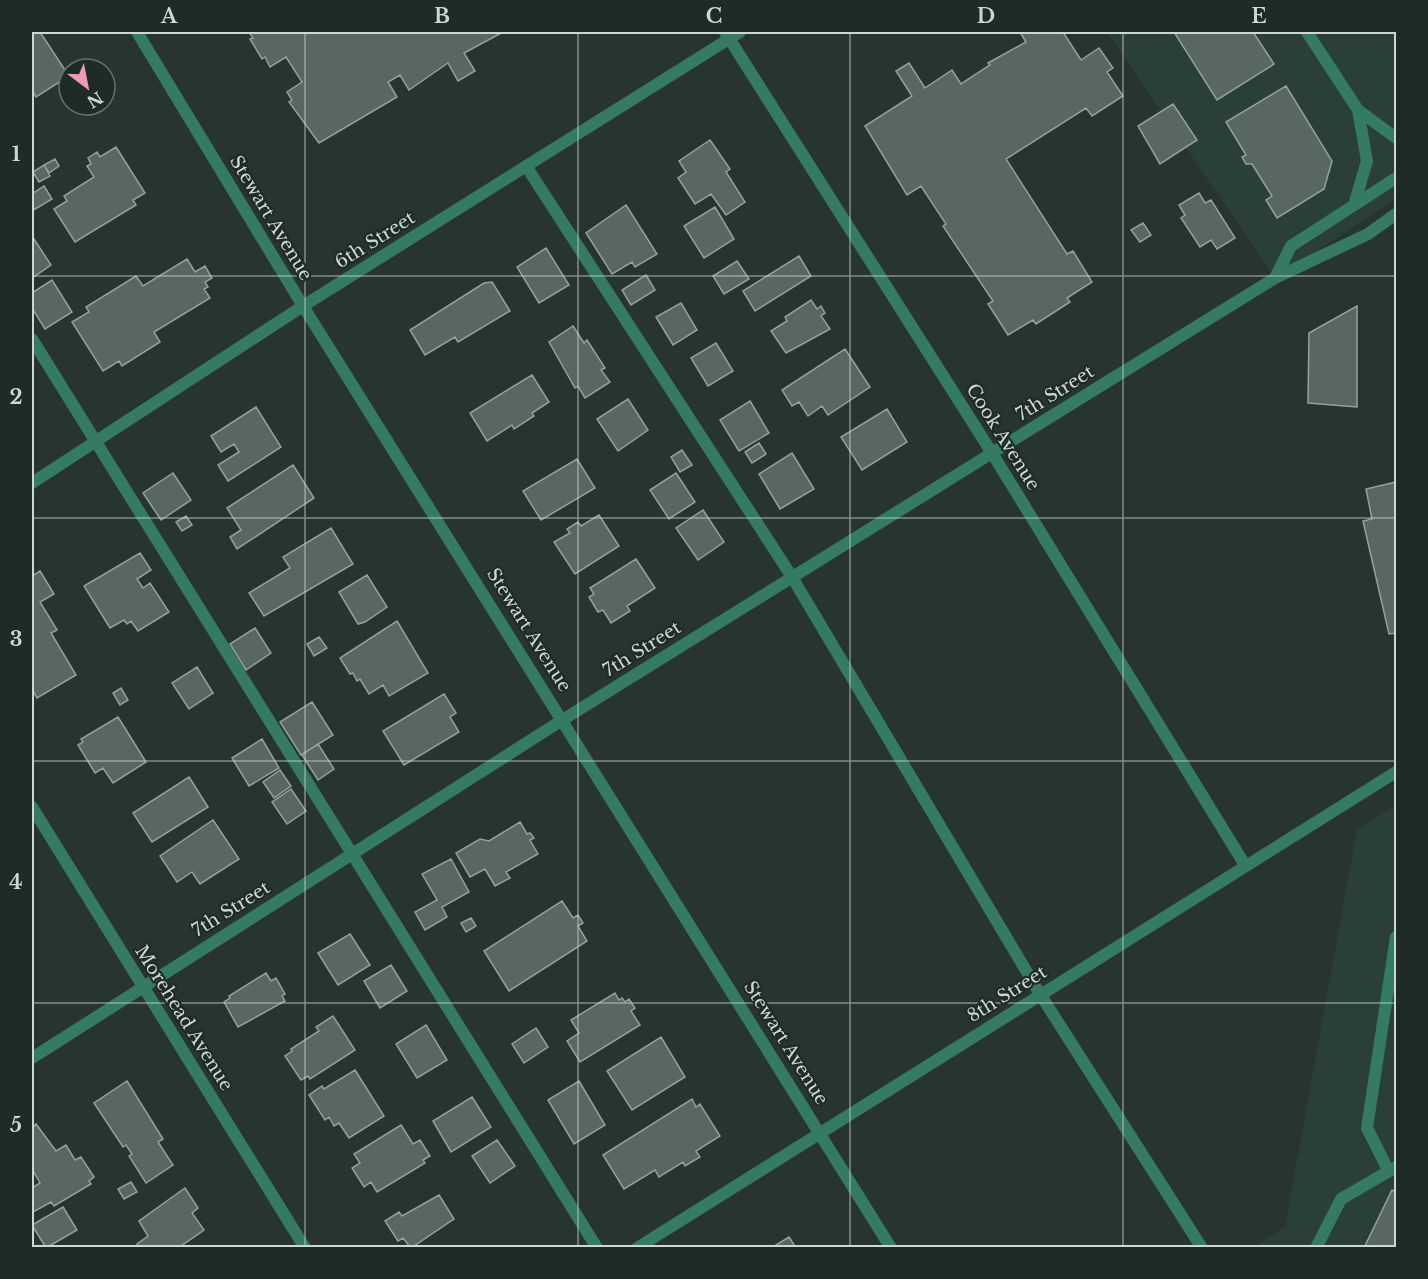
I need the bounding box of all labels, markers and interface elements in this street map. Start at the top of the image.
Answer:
text: A [160,4,178,28]
text: B [434,4,450,28]
text: C [706,4,722,28]
text: D [977,4,995,28]
text: E [1251,4,1267,28]
north arrow [57,57,117,117]
text: N [83,87,107,112]
text: 1 [12,142,21,166]
street label: Stewart Avenue [225,152,317,284]
street label: 6th Street [331,207,419,273]
street label: 7th Street [1012,360,1098,426]
street label: Cook Avenue [961,380,1045,494]
text: 2 [9,385,23,409]
street label: Stewart Avenue [482,564,576,696]
street label: 7th Street [599,616,685,682]
text: 3 [10,627,22,651]
text: 4 [9,870,23,894]
street label: 7th Street [188,876,274,942]
street label: Morehead Avenue [130,941,238,1095]
street label: 8th Street [963,961,1051,1027]
street label: Stewart Avenue [739,977,833,1109]
text: 5 [10,1113,22,1137]

